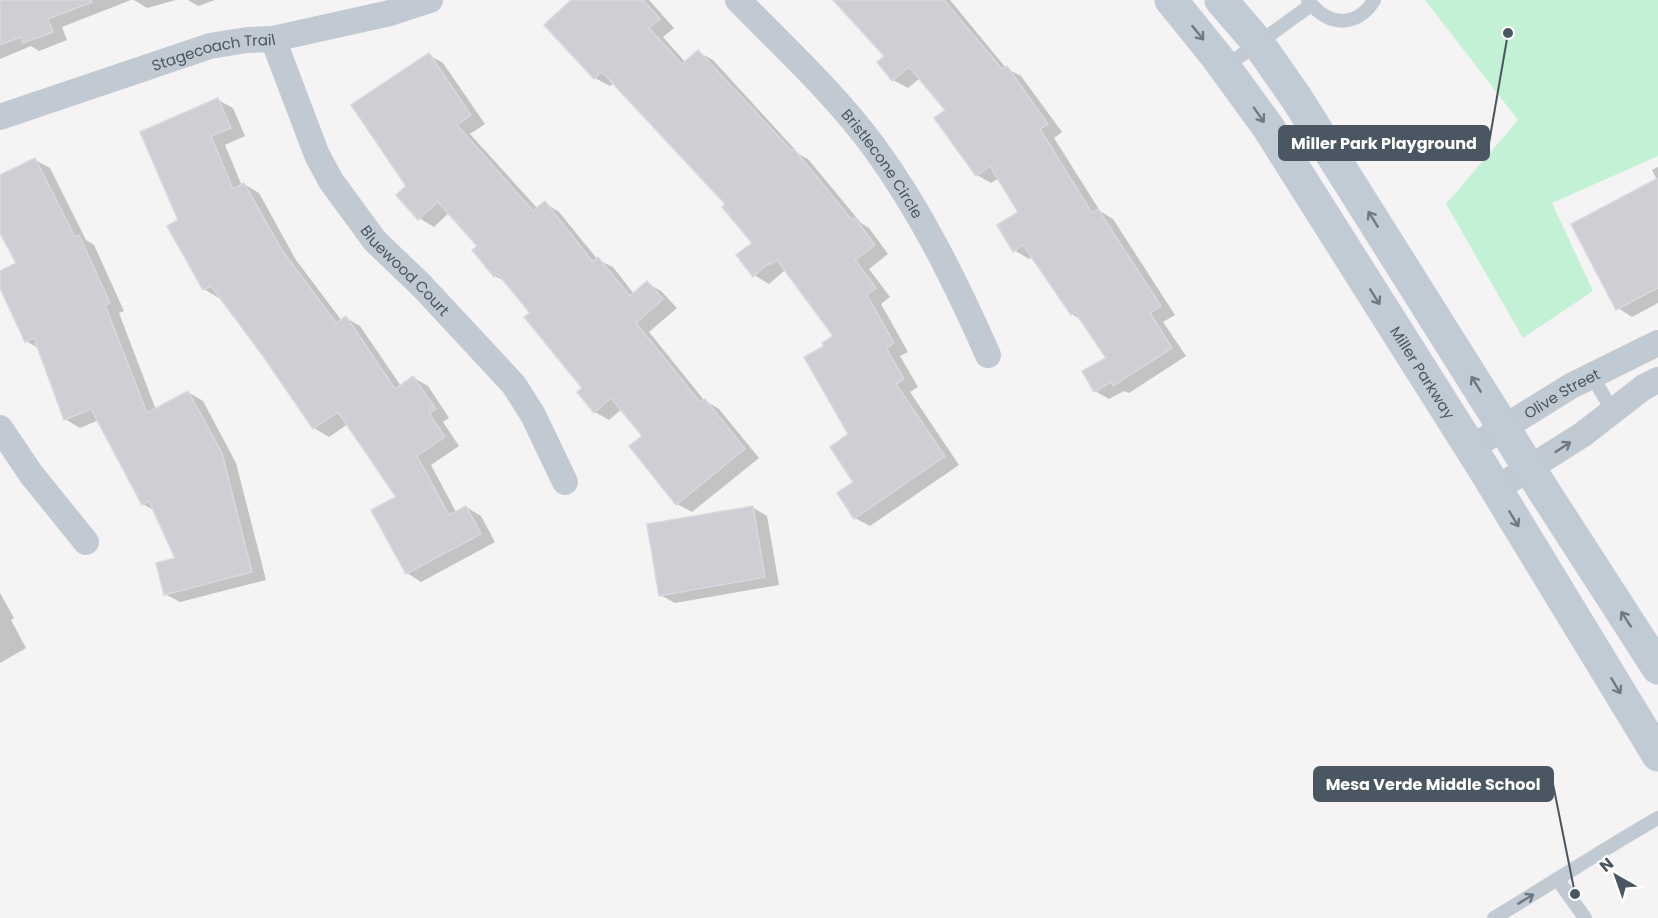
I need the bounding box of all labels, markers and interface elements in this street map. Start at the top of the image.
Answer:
one-way arrow [1192,25,1205,41]
street label: Stagecoach Trail [149,28,277,76]
street label: Bristlecone Circle [837,104,928,222]
one-way arrow [1252,106,1265,122]
callout: Miller Park Playground [1279,126,1489,160]
text: Miller Park Playground [1291,132,1477,155]
one-way arrow [1366,211,1378,228]
street label: Bluewood Court [356,221,455,320]
one-way arrow [1369,288,1381,305]
street label: Miller Parkway [1386,322,1460,423]
street label: Olive Street [1519,363,1603,423]
one-way arrow [1470,376,1482,393]
one-way arrow [1554,441,1571,453]
one-way arrow [1509,510,1521,527]
one-way arrow [1620,611,1632,628]
one-way arrow [1610,677,1622,694]
callout: Mesa Verde Middle School [1314,767,1553,801]
text: Mesa Verde Middle School [1326,773,1540,796]
north arrow [1586,846,1646,906]
text: N [1595,852,1619,878]
one-way arrow [1517,892,1534,904]

